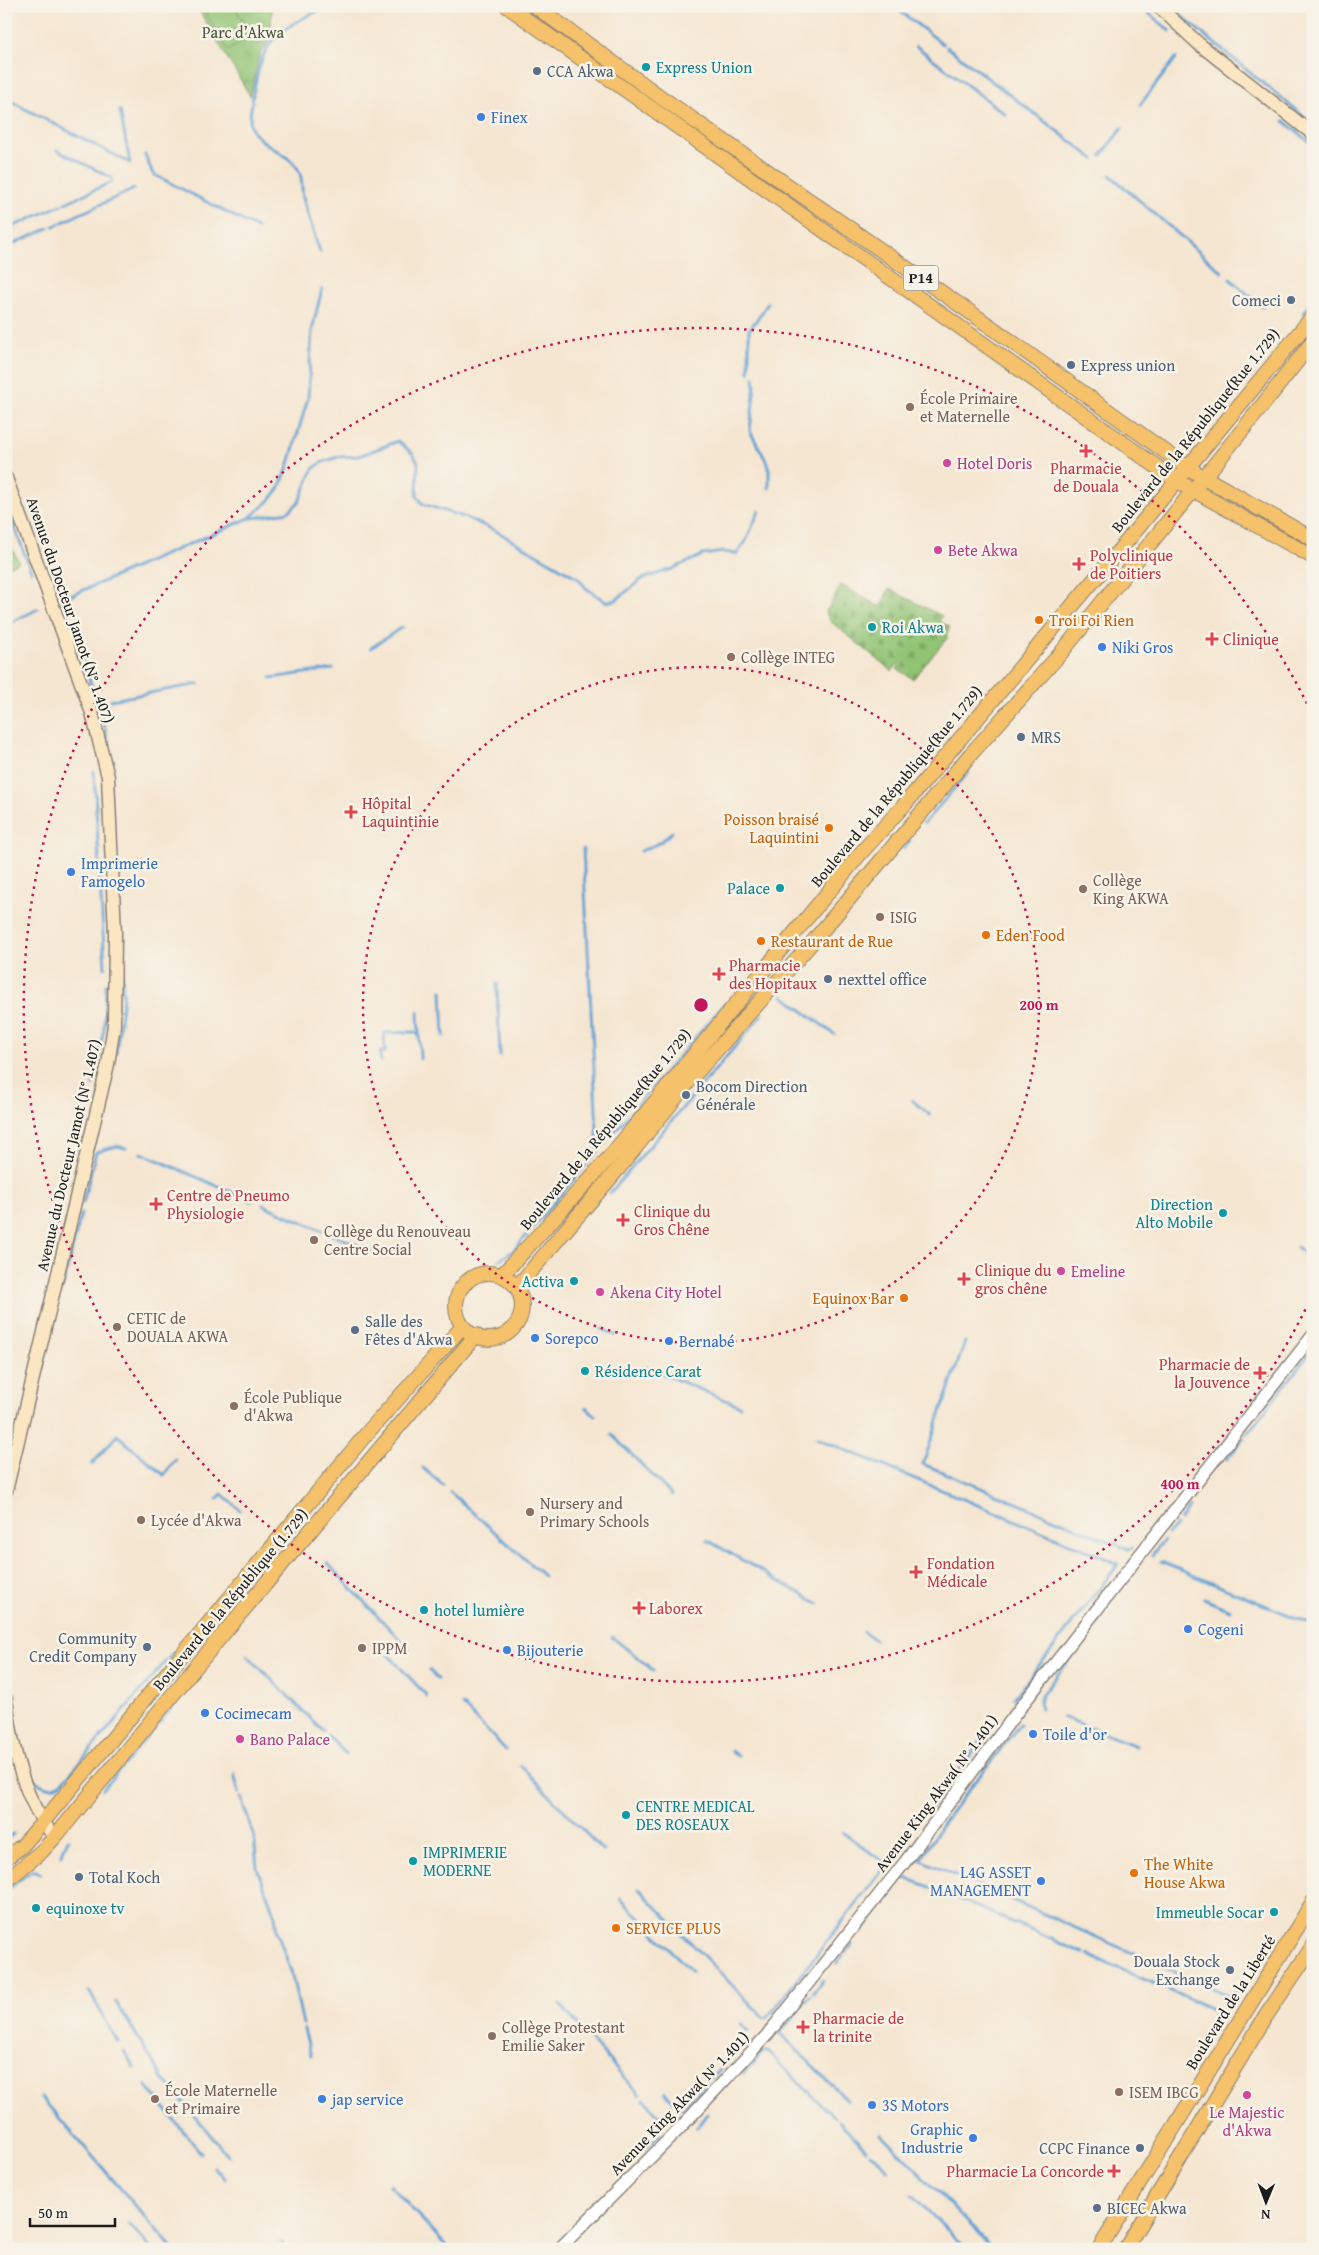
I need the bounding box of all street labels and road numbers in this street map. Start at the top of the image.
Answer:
road number: P14 [904,266,938,290]
street label: Boulevard de la République(Rue 1.729) [1105,323,1285,537]
street label: Avenue du Docteur Jamot (N° 1.407) [21,494,121,726]
street label: Boulevard de la République(Rue 1.729) [804,680,988,892]
street label: Boulevard de la République(Rue 1.729) [513,1023,697,1235]
street label: Avenue du Docteur Jamot (N° 1.407) [30,1036,106,1274]
street label: Boulevard de la République (1.729) [147,1503,313,1695]
street label: Avenue King Akwa( N° 1.401) [869,1709,1003,1877]
street label: Boulevard de la Liberté [1179,1930,1281,2074]
street label: Avenue King Akwa( N° 1.401) [604,2026,754,2180]

